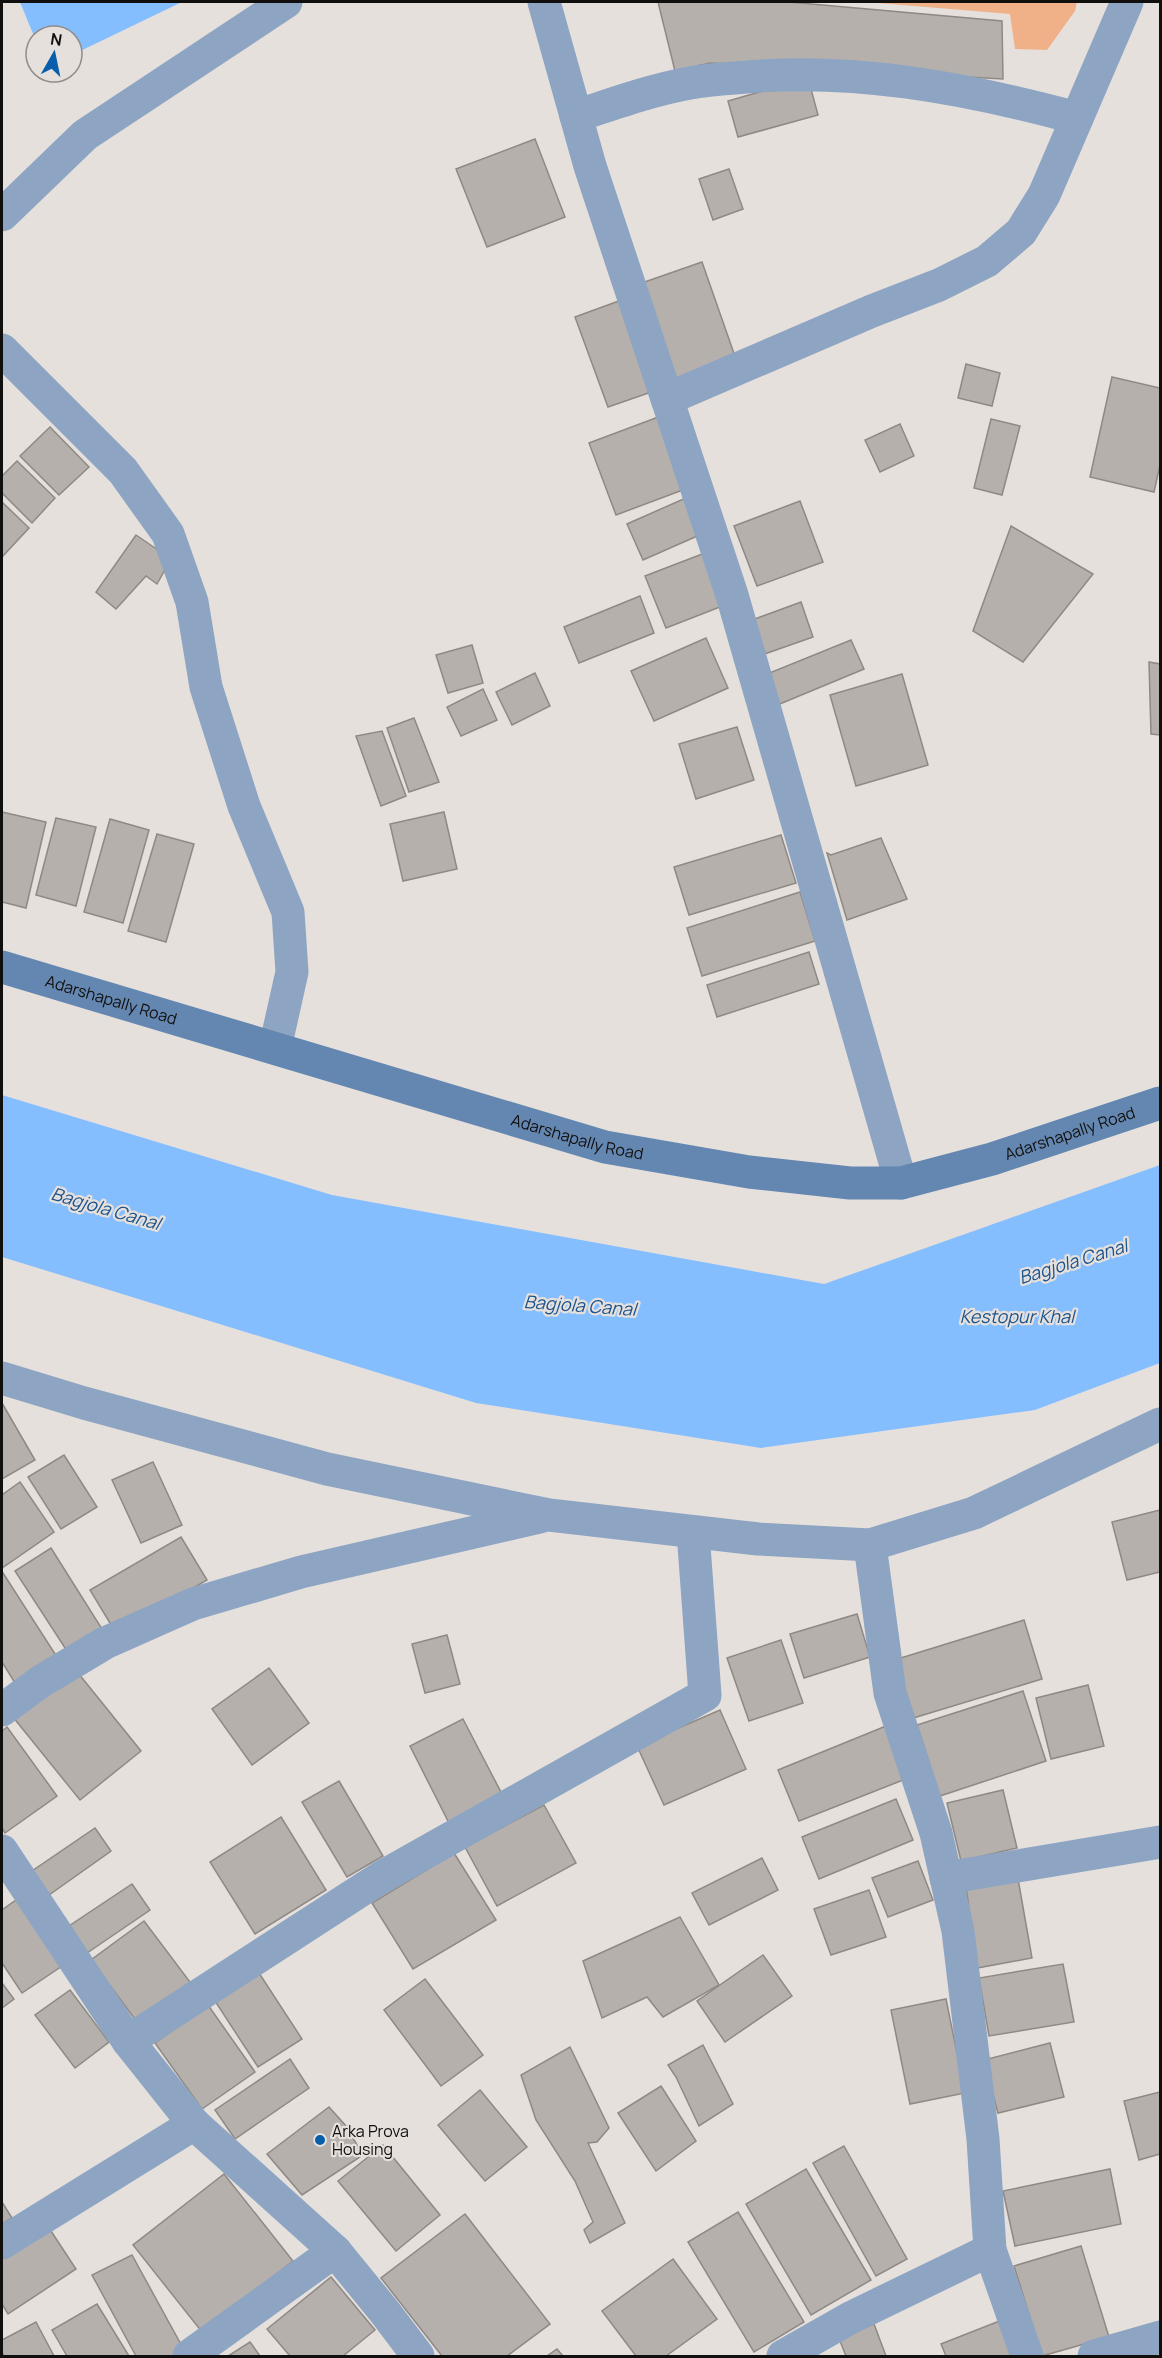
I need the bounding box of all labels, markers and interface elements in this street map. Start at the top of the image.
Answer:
north arrow [24,24,84,84]
text: N [49,27,64,51]
street label: Adarshapally Road [43,970,180,1030]
street label: Adarshapally Road [1002,1101,1138,1165]
street label: Adarshapally Road [509,1109,645,1164]
water label: Bagjola Canal [49,1181,166,1236]
water label: Bagjola Canal [1016,1232,1133,1289]
water label: Bagjola Canal [523,1289,640,1321]
water label: Kestopur Khal [960,1304,1077,1328]
place label: Arka Prova Housing [332,2120,409,2160]
marker: Arka Prova Housing [313,2133,327,2147]

